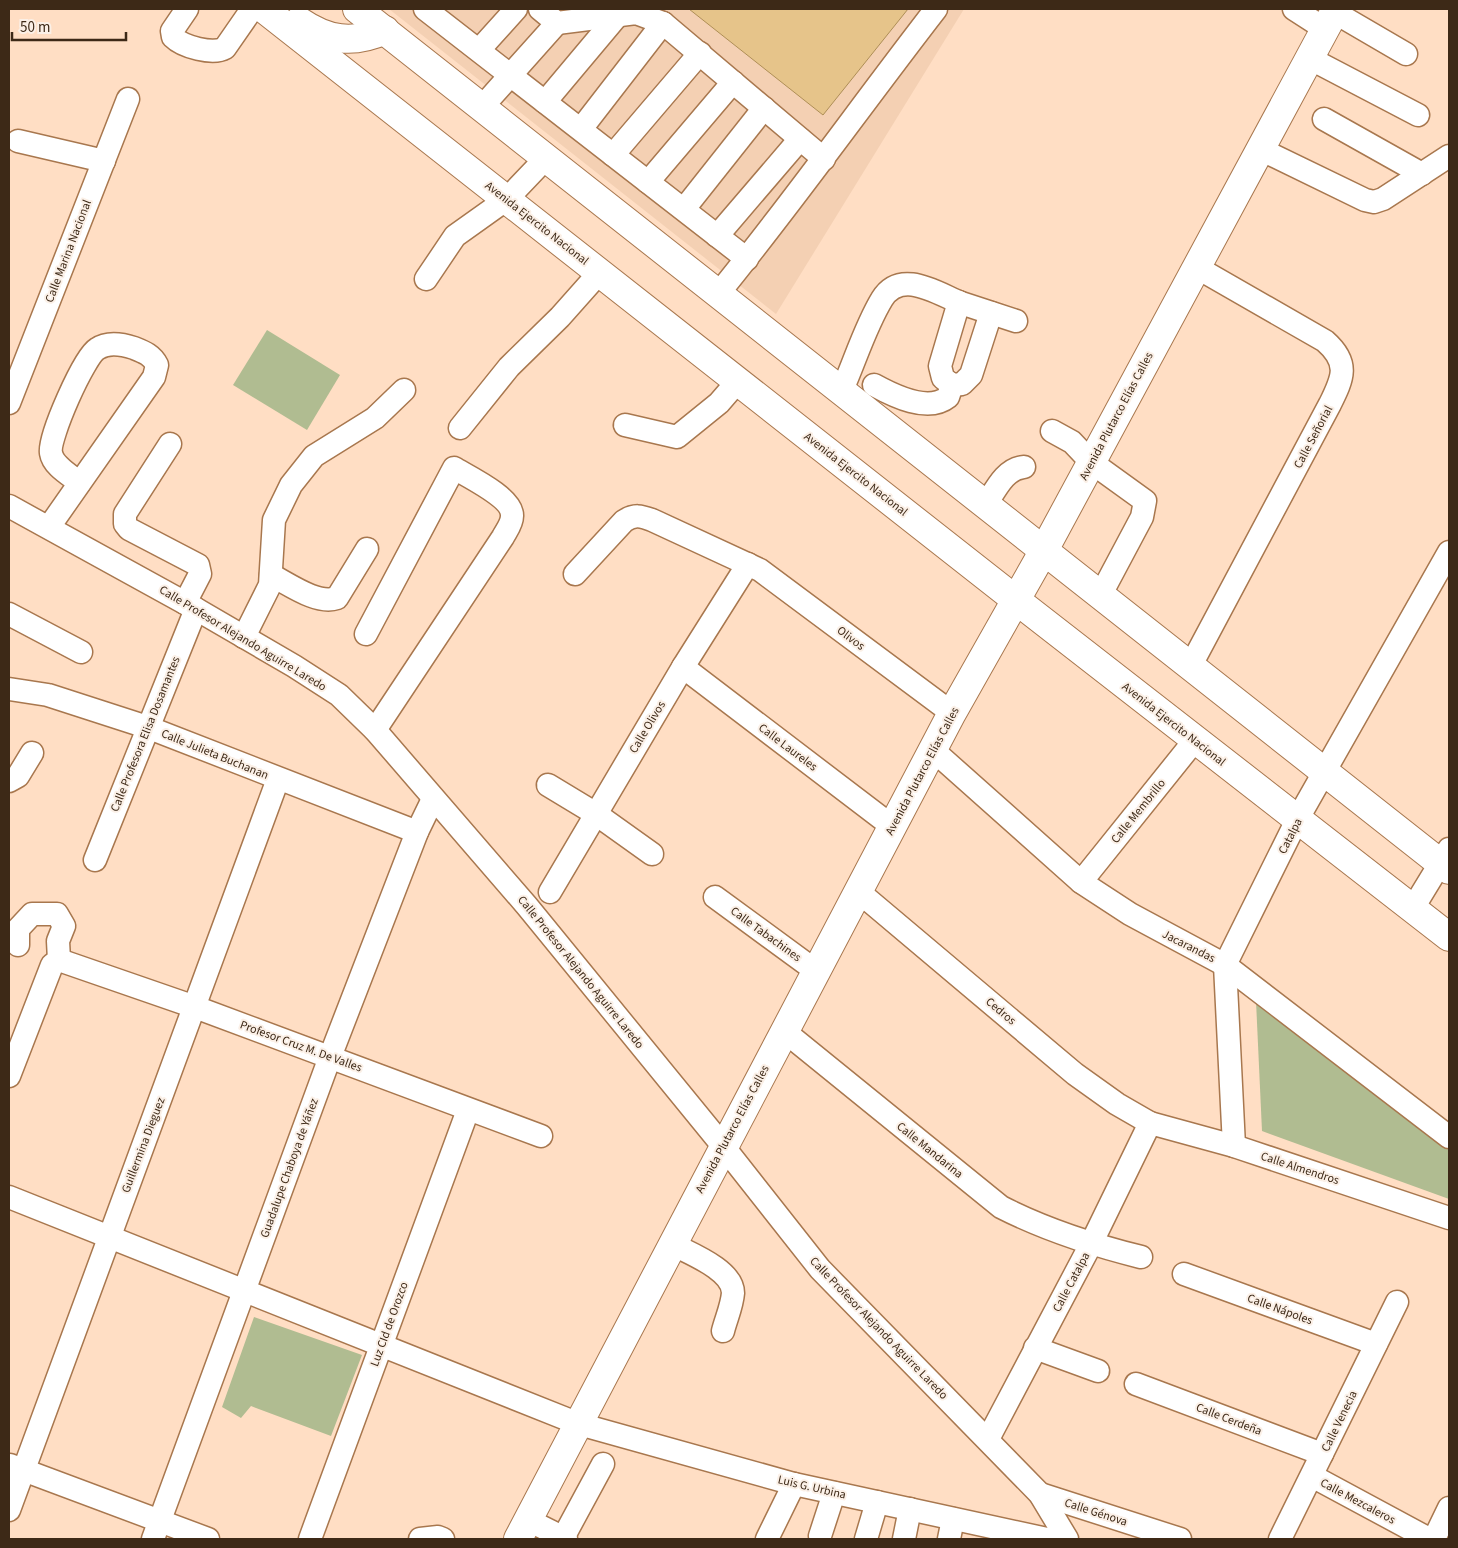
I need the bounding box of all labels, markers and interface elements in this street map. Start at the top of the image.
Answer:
scale bar [12,10,126,42]
text: 50 m [20,17,50,38]
street label: Avenida Ejercito Nacional [481,177,592,269]
street label: Calle Marina Nacional [41,197,96,305]
street label: Avenida Plutarco Elías Calles [1075,349,1157,483]
street label: Calle Señorial [1290,403,1337,472]
street label: Avenida Ejercito Nacional [800,428,911,520]
street label: Calle Profesor Alejando Aguirre Laredo [156,582,330,695]
street label: Olivos [833,622,868,655]
street label: Calle Profesora Elisa Dosamantes [106,654,184,814]
street label: Avenida Ejercito Nacional [1118,678,1229,770]
street label: Calle Olivos [625,698,670,757]
street label: Avenida Plutarco Elías Calles [881,704,963,838]
street label: Calle Laureles [755,720,821,775]
street label: Calle Julieta Buchanan [159,725,271,784]
street label: Calle Membrillo [1107,776,1170,847]
street label: Catalpa [1274,815,1307,857]
street label: Calle Profesor Alejando Aguirre Laredo [513,892,648,1052]
street label: Calle Tabachines [727,903,805,966]
street label: Jacarandas [1159,926,1218,967]
street label: Cedros [982,994,1020,1029]
street label: Profesor Cruz M. De Valles [237,1016,364,1076]
street label: Avenida Plutarco Elías Calles [691,1062,773,1196]
street label: Guillermina Dieguez [117,1095,169,1195]
street label: Guadalupe Chaboya de Yáñez [256,1096,323,1240]
street label: Calle Mandarina [893,1118,967,1183]
street label: Calle Almendros [1258,1148,1341,1189]
street label: Calle Catalpa [1049,1249,1094,1315]
street label: Calle Profesor Alejando Aguirre Laredo [806,1253,952,1403]
street label: Luz CId de Orozco [366,1279,413,1369]
street label: Calle Nápoles [1245,1290,1315,1329]
street label: Calle Venecia [1317,1388,1362,1455]
street label: Calle Cerdeña [1193,1399,1264,1440]
street label: Luis G. Urbina [776,1471,848,1504]
street label: Calle Mezcaleros [1317,1474,1398,1528]
street label: Calle Génova [1062,1494,1129,1531]

